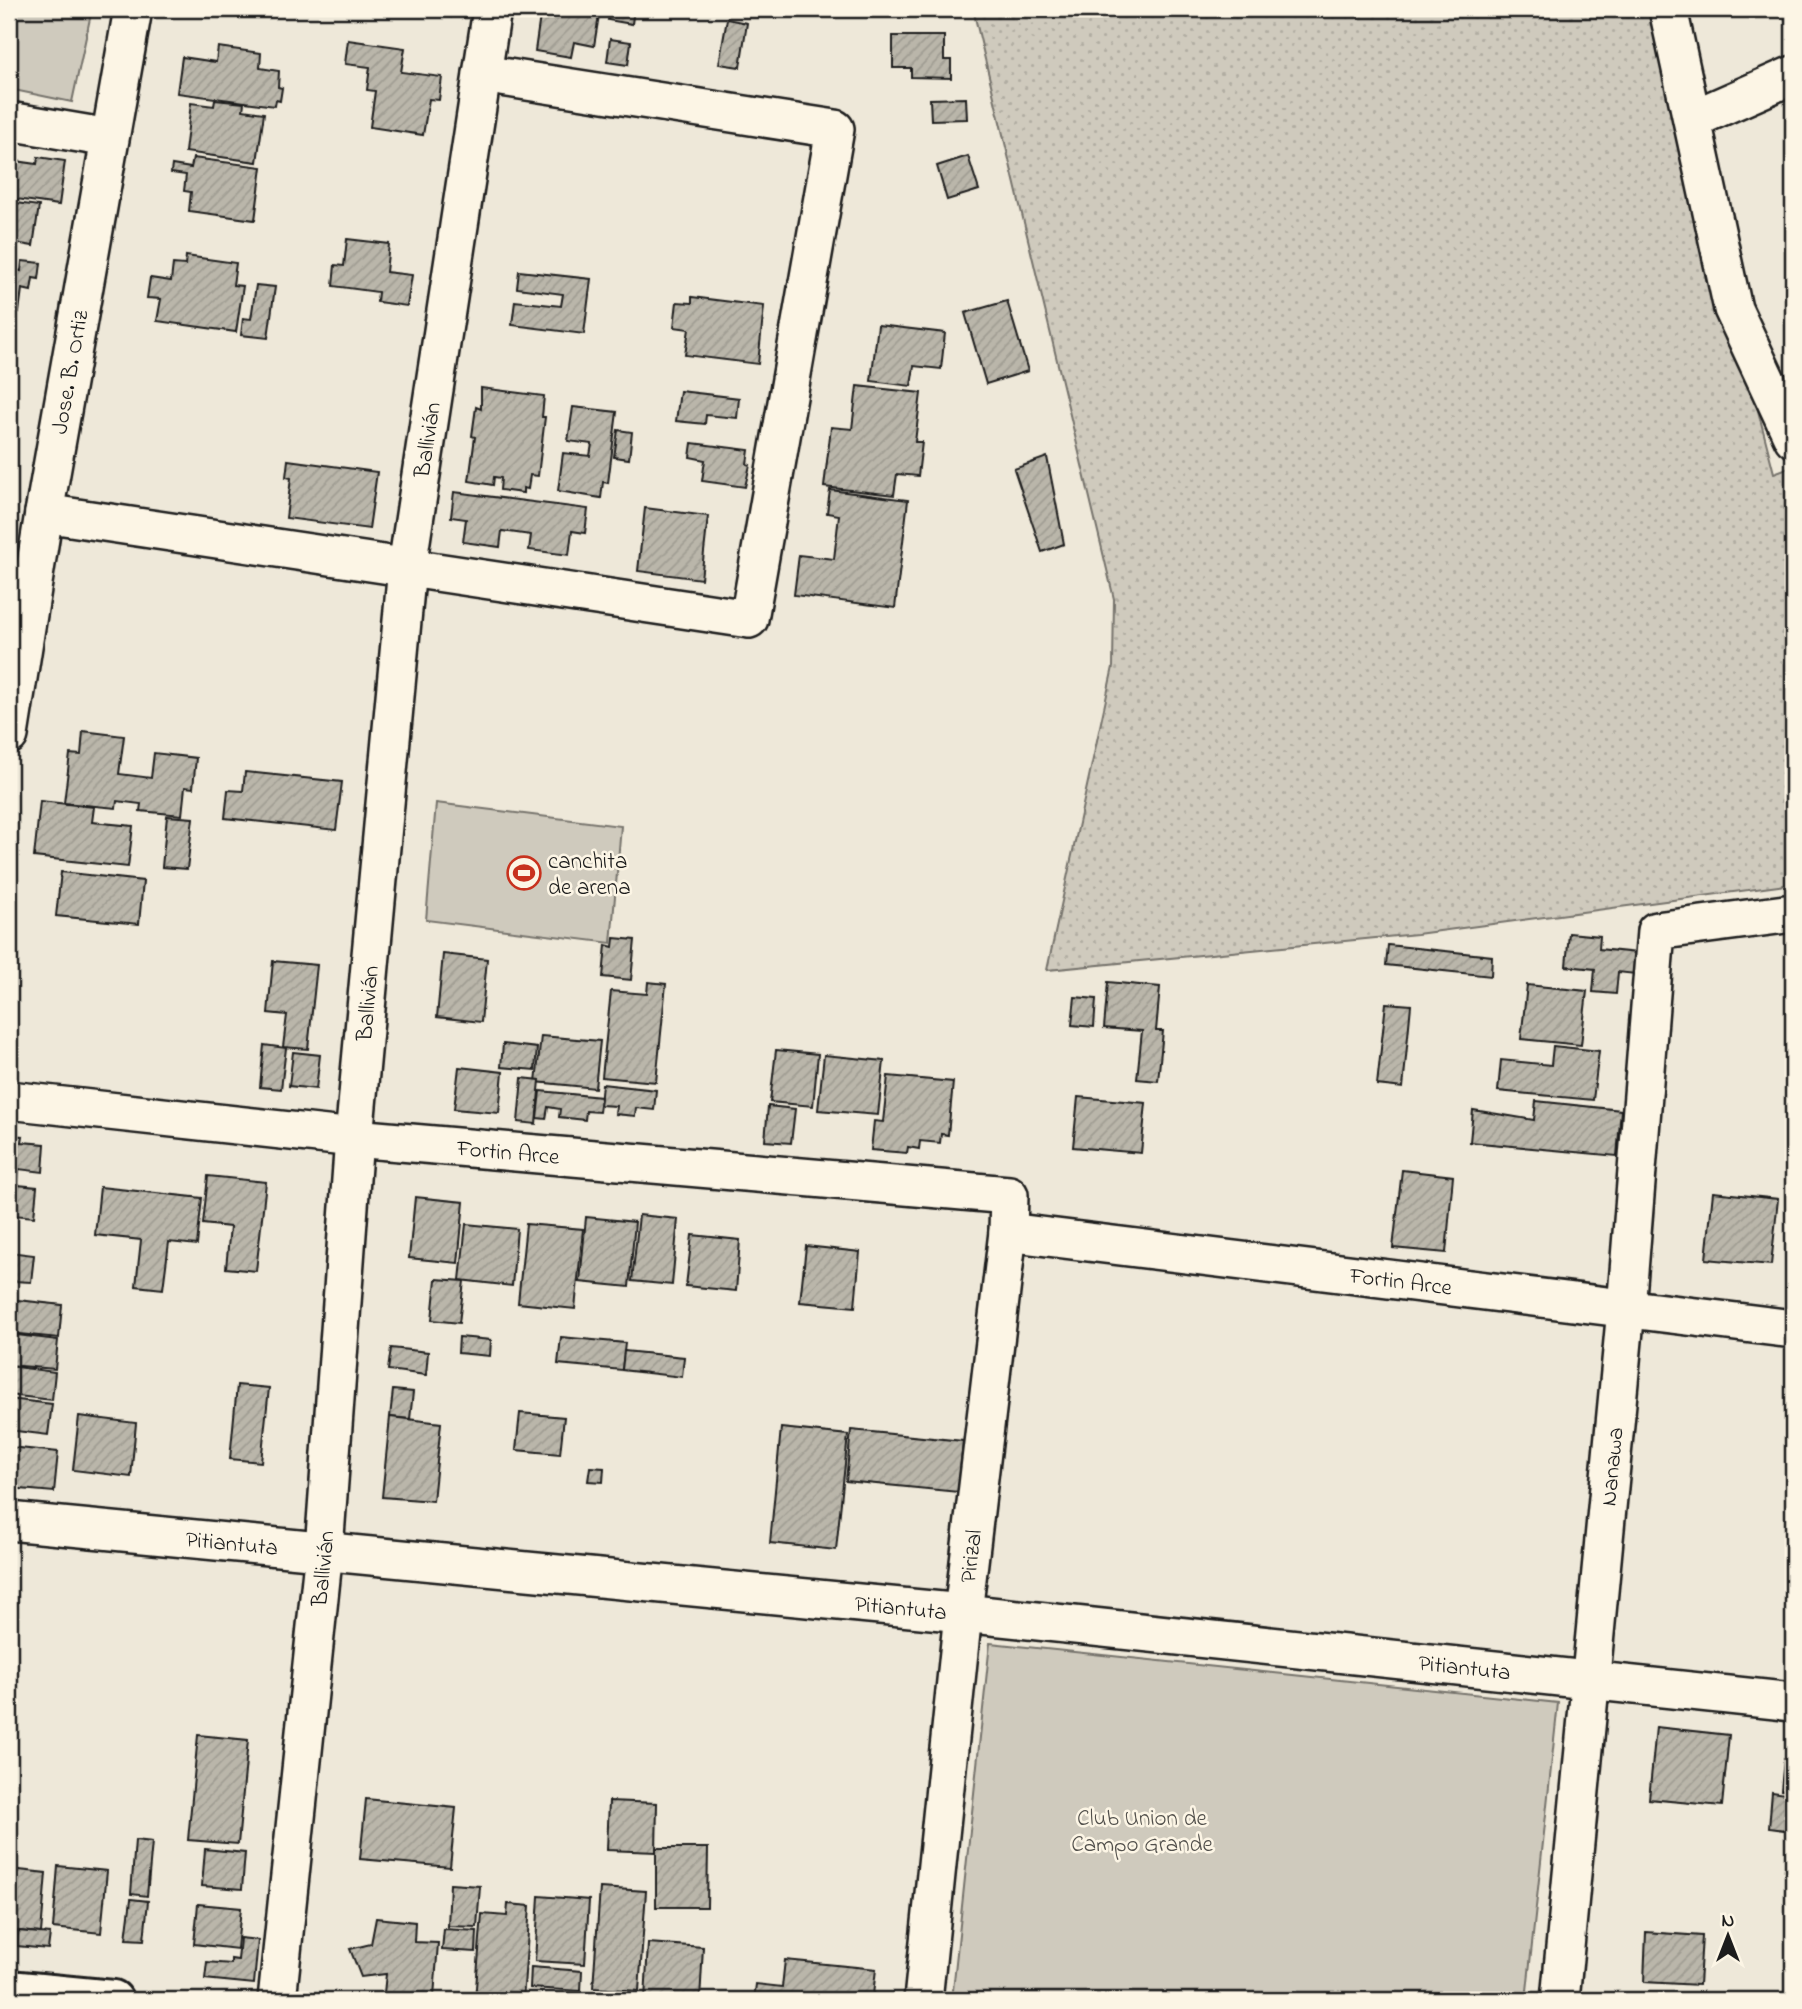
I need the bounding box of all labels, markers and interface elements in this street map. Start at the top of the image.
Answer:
street label: Jose. B. Ortiz [44,307,99,437]
street label: Ballivián [407,400,451,481]
place label: canchita de arena [548,846,631,905]
sports icon: canchita de arena [505,854,543,892]
street label: Ballivián [349,964,389,1044]
street label: Fortin Arce [454,1133,561,1175]
street label: Fortin Arce [1347,1260,1454,1306]
street label: Nanawa [1593,1426,1634,1508]
street label: Pitiantuta [184,1524,279,1566]
street label: Pirizal [953,1528,992,1585]
street label: Ballivián [304,1530,344,1609]
street label: Pitiantuta [853,1589,948,1630]
street label: Pitiantuta [1417,1648,1512,1691]
park label: Club Union de Campo Grande [1071,1803,1214,1862]
north arrow [1694,1900,1764,1970]
text: N [1722,1908,1735,1935]

